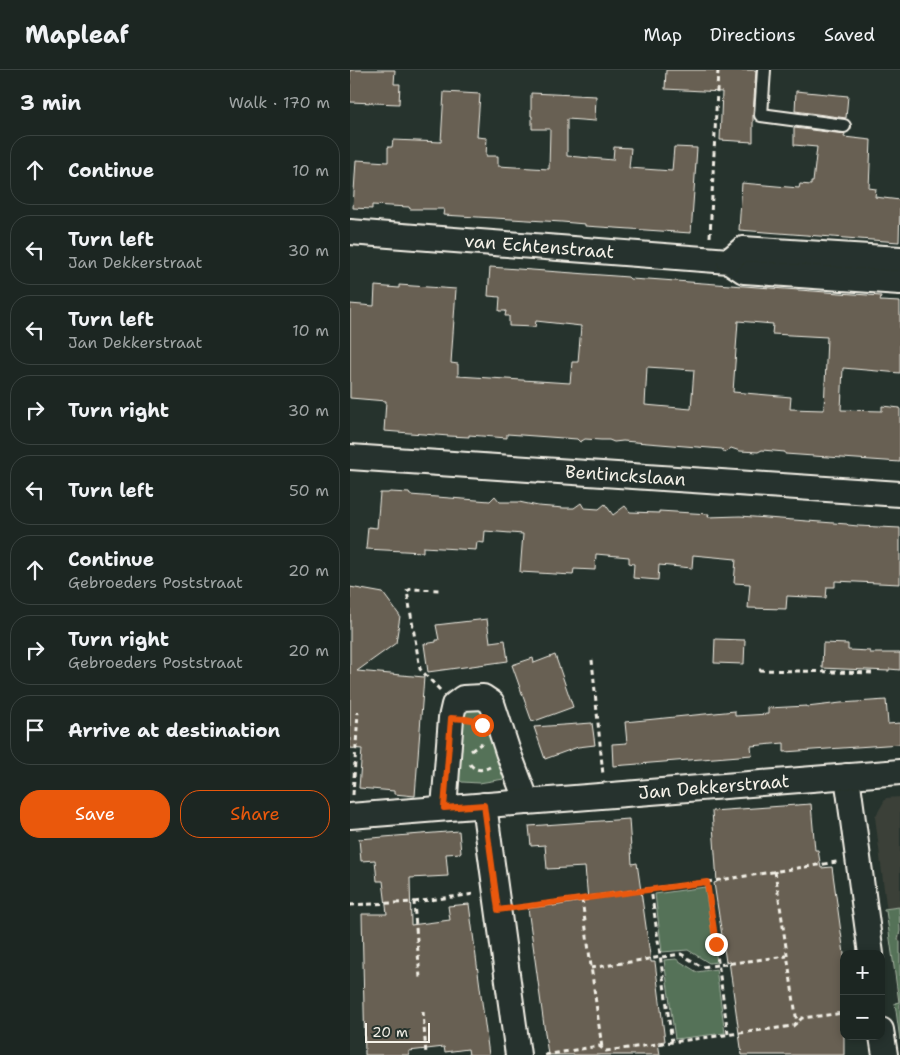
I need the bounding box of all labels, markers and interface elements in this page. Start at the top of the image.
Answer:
text: Mapleaf [25,19,129,51]
text: Map [644,23,682,47]
text: Directions [710,23,796,47]
text: Saved [824,23,875,47]
text: 3 min [20,89,81,117]
text: Walk · 170 m [229,92,330,113]
icon: ahead [21,156,49,184]
text: Continue [68,158,154,183]
text: 10 m [292,160,329,181]
text: Turn left [68,227,154,252]
street label: van Echtenstraat [464,229,615,264]
icon: left [21,236,49,264]
text: 30 m [288,240,329,261]
text: Jan Dekkerstraat [68,252,203,273]
text: Turn left [68,307,154,332]
icon: left [21,316,49,344]
text: 10 m [292,320,329,341]
text: Jan Dekkerstraat [68,332,203,353]
icon: right [21,396,49,424]
text: Turn right [68,398,169,423]
text: 30 m [288,400,329,421]
street label: Bentinckslaan [564,459,686,492]
icon: left [21,476,49,504]
text: Turn left [68,478,154,503]
text: 50 m [289,480,329,501]
text: Continue [68,547,154,572]
icon: ahead [21,556,49,584]
text: 20 m [288,560,329,581]
text: Gebroeders Poststraat [68,572,243,593]
text: Turn right [68,627,169,652]
icon: right [21,636,49,664]
text: 20 m [288,640,329,661]
text: Gebroeders Poststraat [68,652,243,673]
route start [471,714,494,737]
icon: arrive [21,716,49,744]
text: Arrive at destination [68,718,280,743]
street label: Jan Dekkerstraat [637,769,790,805]
button: Save [20,790,170,838]
button: Share [180,790,330,838]
route end [705,933,728,956]
map controls [840,950,885,1040]
button: + [840,950,885,995]
button: − [840,995,885,1040]
scale bar [365,1020,430,1043]
text: 20 m [372,1023,408,1041]

